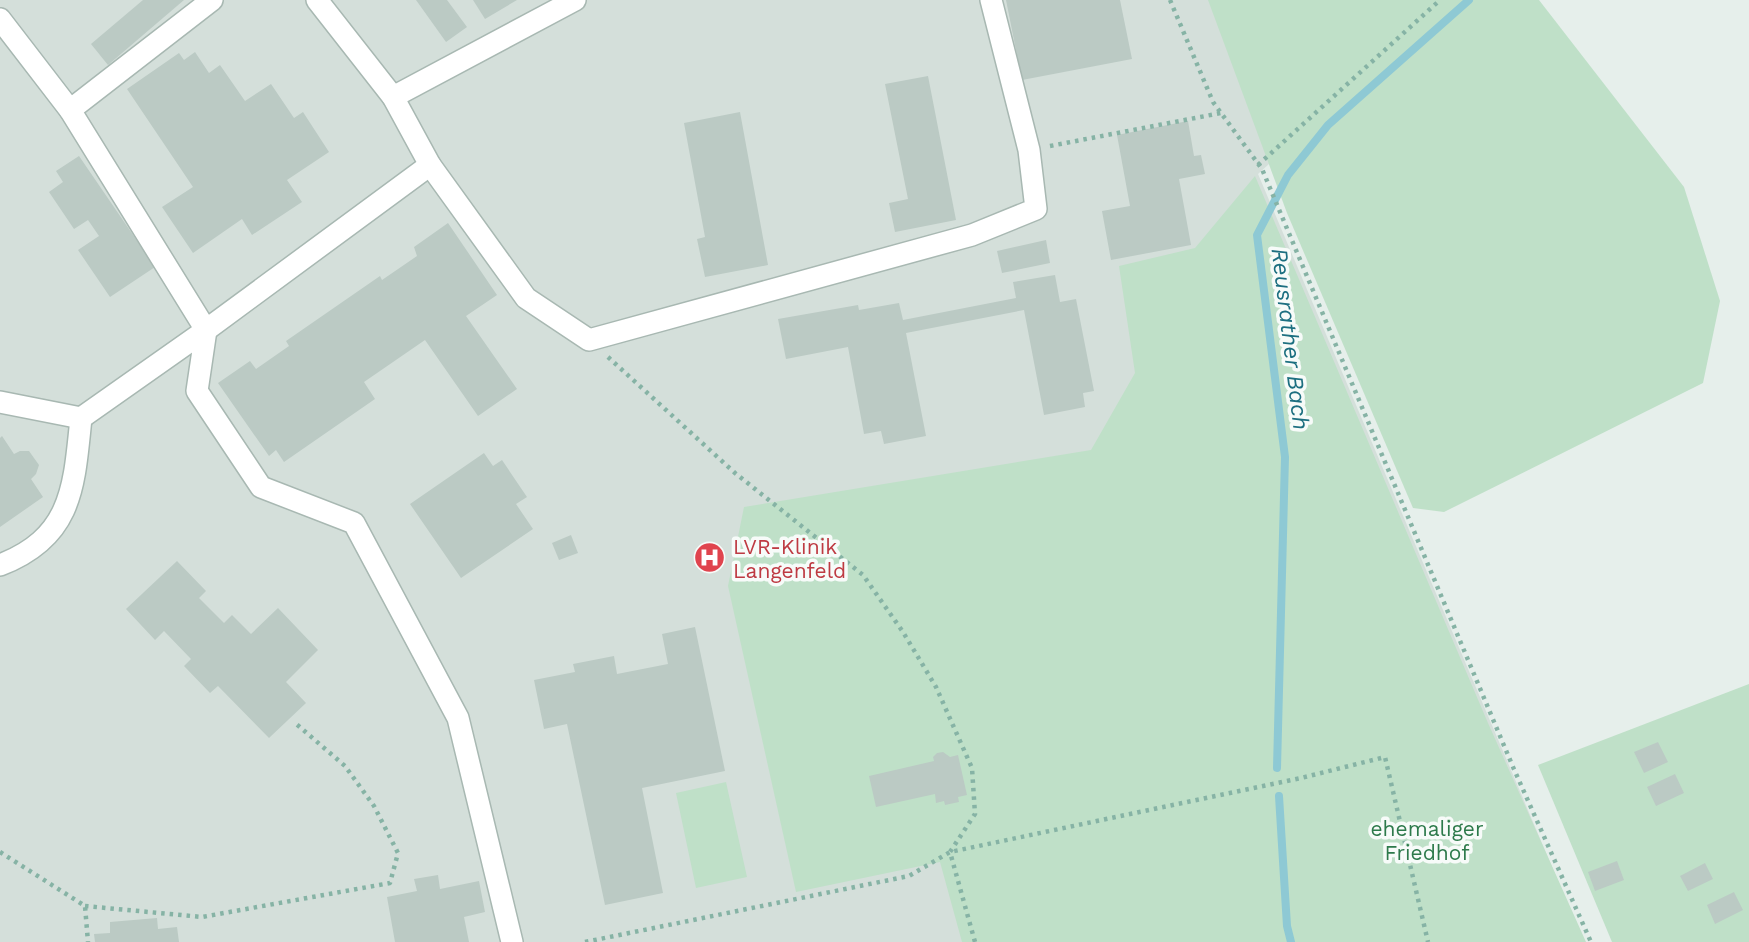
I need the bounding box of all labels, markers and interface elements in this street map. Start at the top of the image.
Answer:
water label: Reusrather Bach [1265,247,1315,431]
place label: LVR-Klinik Langenfeld [733,534,846,583]
hospital icon: LVR-Klinik Langenfeld [693,541,727,575]
park label: ehemaliger Friedhof [1370,816,1484,865]

